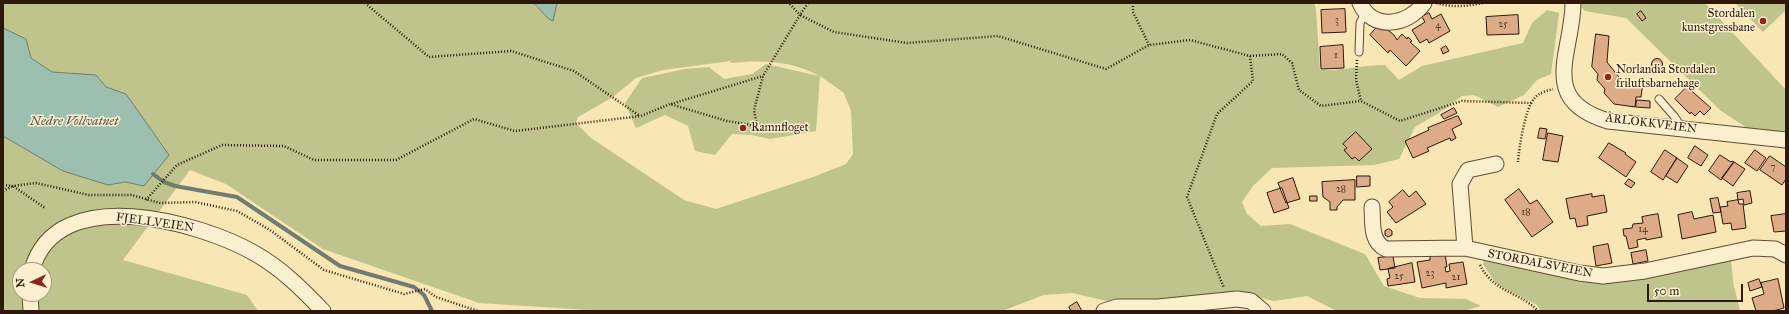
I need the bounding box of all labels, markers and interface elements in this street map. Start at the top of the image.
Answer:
place label: Stordalen kunstgressbane [1682,7,1755,35]
house number: 3 [1335,15,1339,27]
marker: Stordalen kunstgressbane [1758,16,1768,26]
house number: 25 [1498,19,1508,31]
house number: 4 [1435,20,1441,32]
house number: 1 [1334,50,1338,62]
place label: Norlandia Stordalen friluftsbarnehage [1616,63,1716,91]
marker: Norlandia Stordalen friluftsbarnehage [1603,72,1613,82]
street label: ÅRLOKKVEIEN [1604,111,1698,137]
water label: Nedre Vollvatnet [30,114,118,130]
place label: Ramnfloget [751,121,809,135]
marker: Ramnfloget [738,123,748,133]
house number: 7 [1770,162,1776,174]
house number: 28 [1336,184,1346,196]
house number: 18 [1521,207,1531,219]
street label: FJELLVEIEN [115,210,195,236]
house number: 14 [1638,224,1648,236]
street label: STORDALSVEIEN [1486,247,1594,281]
north arrow [12,262,52,302]
house number: 23 [1426,268,1434,280]
house number: 25 [1394,271,1404,283]
house number: 21 [1452,272,1460,284]
scale bar [1649,276,1745,302]
text: N [14,278,27,288]
text: 50 m [1654,284,1679,298]

